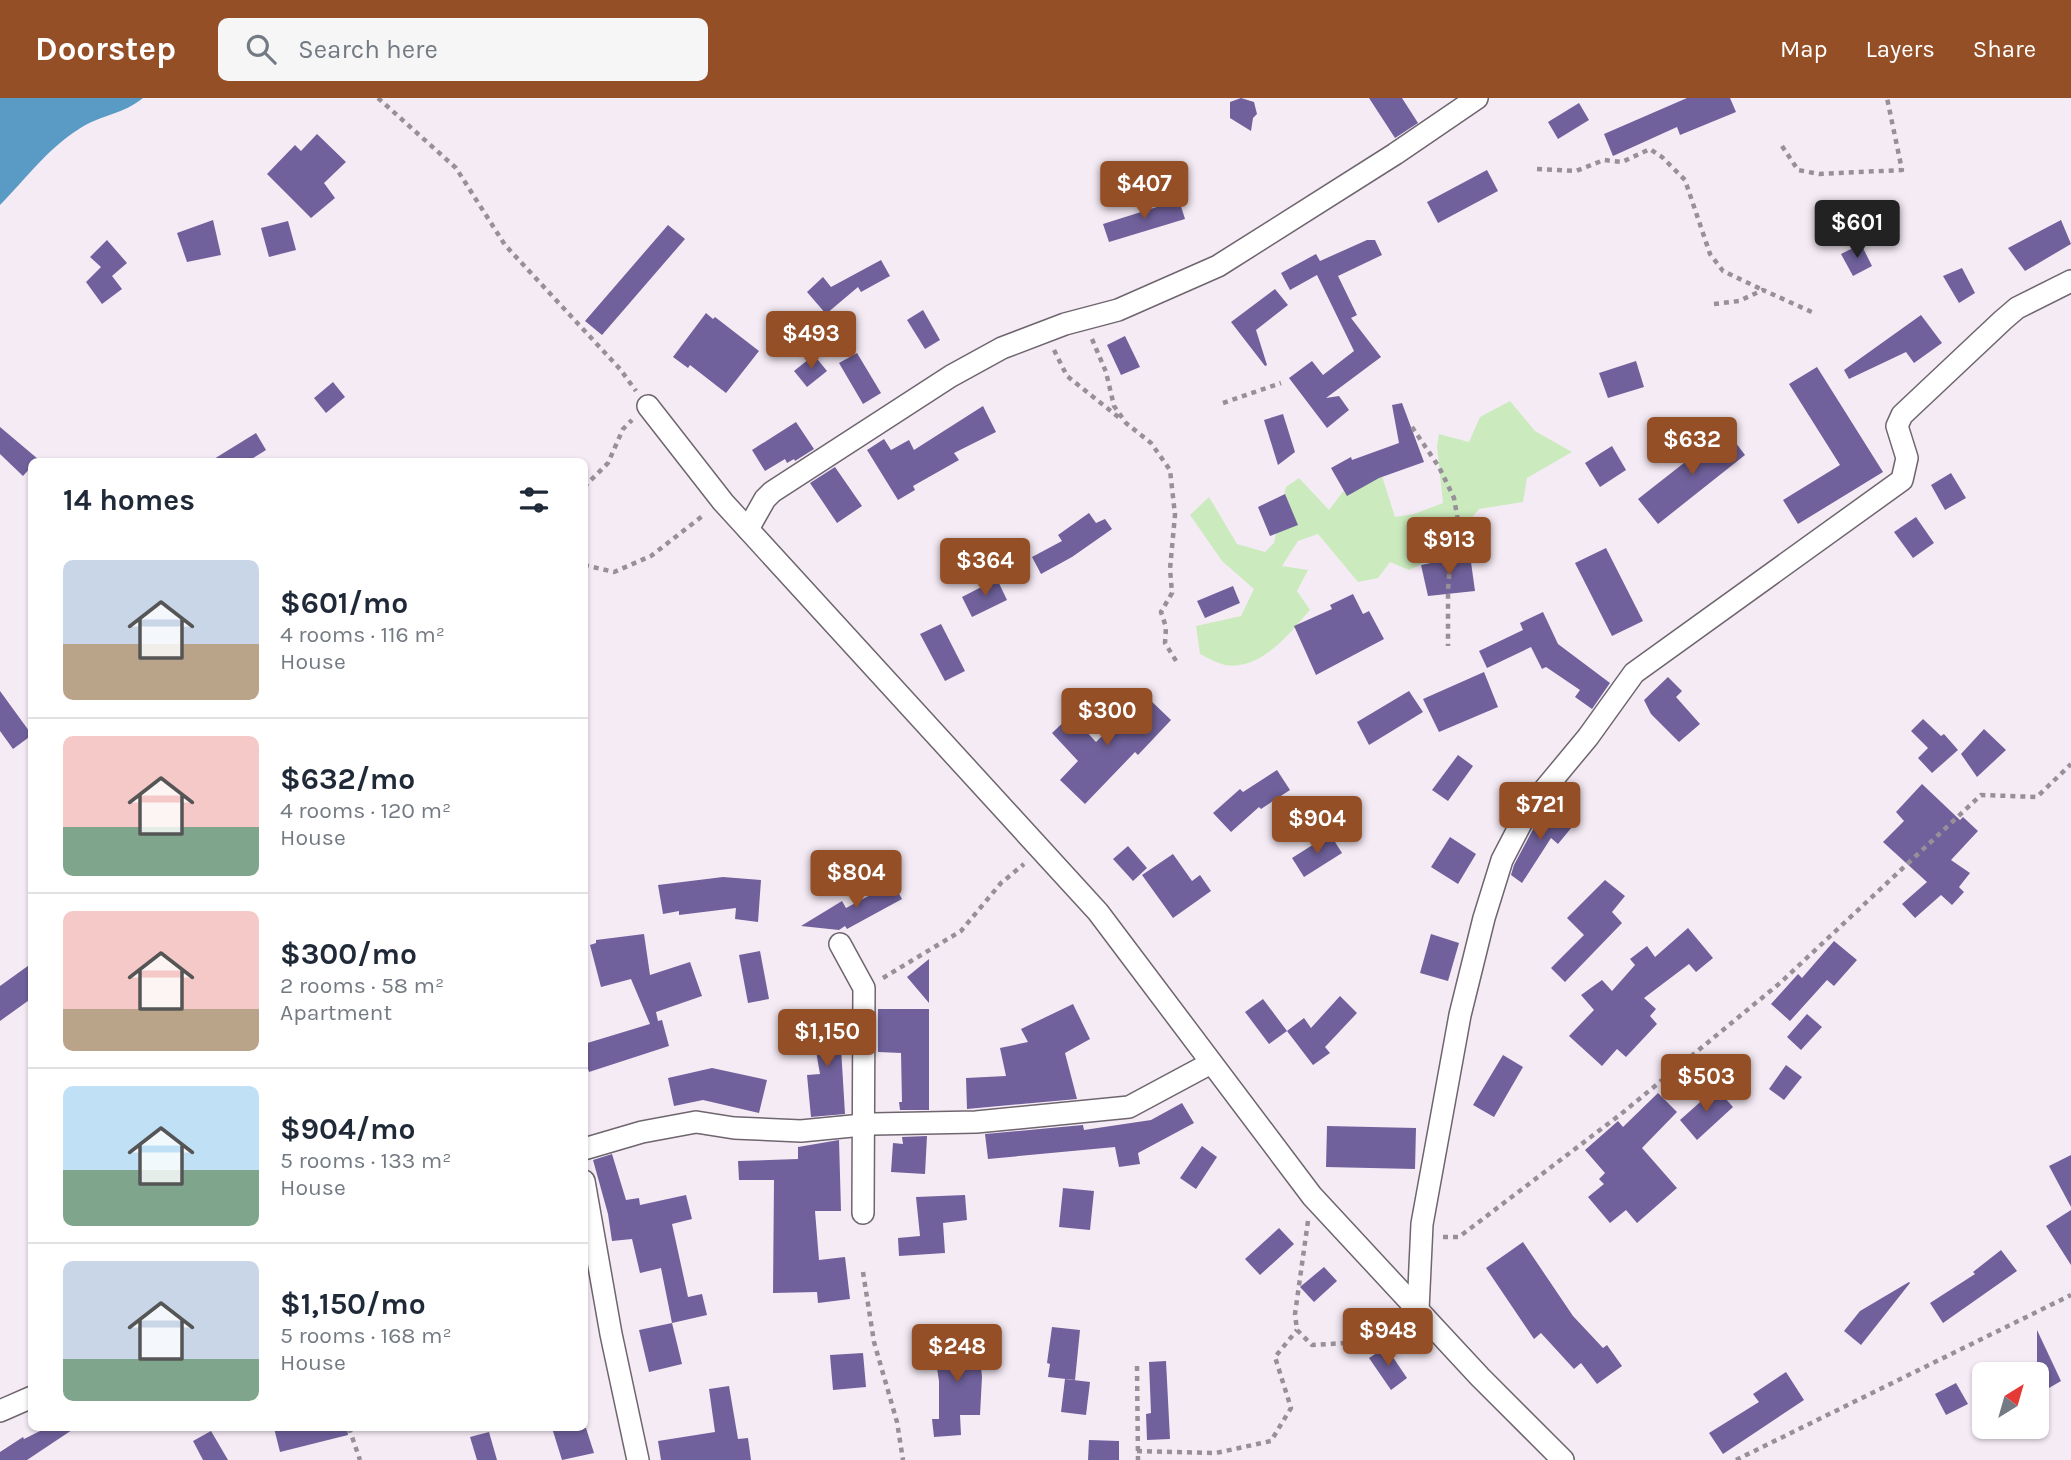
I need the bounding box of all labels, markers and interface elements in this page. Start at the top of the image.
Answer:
search box [218,18,708,81]
text: Doorstep [35,30,176,68]
icon: search [242,30,280,68]
text: Search here [298,34,438,65]
text: Map [1780,35,1828,63]
text: Layers [1866,35,1935,63]
text: Share [1973,35,2036,63]
pin: $407 [1103,162,1185,221]
text: $407 [1116,170,1172,197]
pin: $601 [1816,200,1898,260]
text: $601 [1831,209,1883,236]
pin: $493 [770,312,852,371]
text: $493 [782,320,840,347]
pin: $632 [1651,418,1733,477]
text: $632 [1663,426,1721,453]
icon: filters [515,481,553,519]
text: 14 homes [63,482,195,518]
pin: $913 [1408,518,1490,577]
text: $913 [1423,526,1475,553]
pin: $364 [944,538,1026,598]
text: $364 [956,547,1014,574]
text: $601/mo [280,585,408,621]
icon: home [119,588,203,672]
text: 4 rooms · 116 m² [280,621,445,648]
text: House [280,648,346,675]
pin: $300 [1066,688,1148,748]
text: $300 [1077,697,1137,724]
text: $632/mo [280,761,415,797]
icon: home [119,764,203,848]
pin: $721 [1499,782,1581,842]
text: $721 [1515,791,1565,818]
pin: $904 [1276,796,1358,856]
text: 4 rooms · 120 m² [280,797,451,824]
text: $904 [1288,805,1346,832]
text: House [280,824,346,851]
pin: $804 [815,850,897,910]
text: $804 [827,859,885,886]
text: $300/mo [280,936,417,972]
icon: home [119,939,203,1023]
text: 2 rooms · 58 m² [280,972,444,999]
text: Apartment [280,999,392,1026]
pin: $1,150 [770,1010,884,1069]
text: $1,150 [794,1018,860,1045]
pin: $503 [1665,1054,1747,1114]
text: $503 [1677,1063,1735,1090]
text: $904/mo [280,1111,415,1147]
icon: home [119,1114,203,1198]
text: 5 rooms · 133 m² [280,1147,452,1174]
text: House [280,1174,346,1201]
text: $1,150/mo [280,1286,426,1322]
icon: home [119,1289,203,1373]
pin: $948 [1347,1308,1429,1368]
text: $948 [1359,1317,1417,1344]
text: 5 rooms · 168 m² [280,1322,452,1349]
pin: $248 [916,1324,998,1384]
text: $248 [928,1333,986,1360]
text: House [280,1349,346,1376]
north arrow [1972,1362,2049,1438]
map controls [1972,1362,2049,1439]

